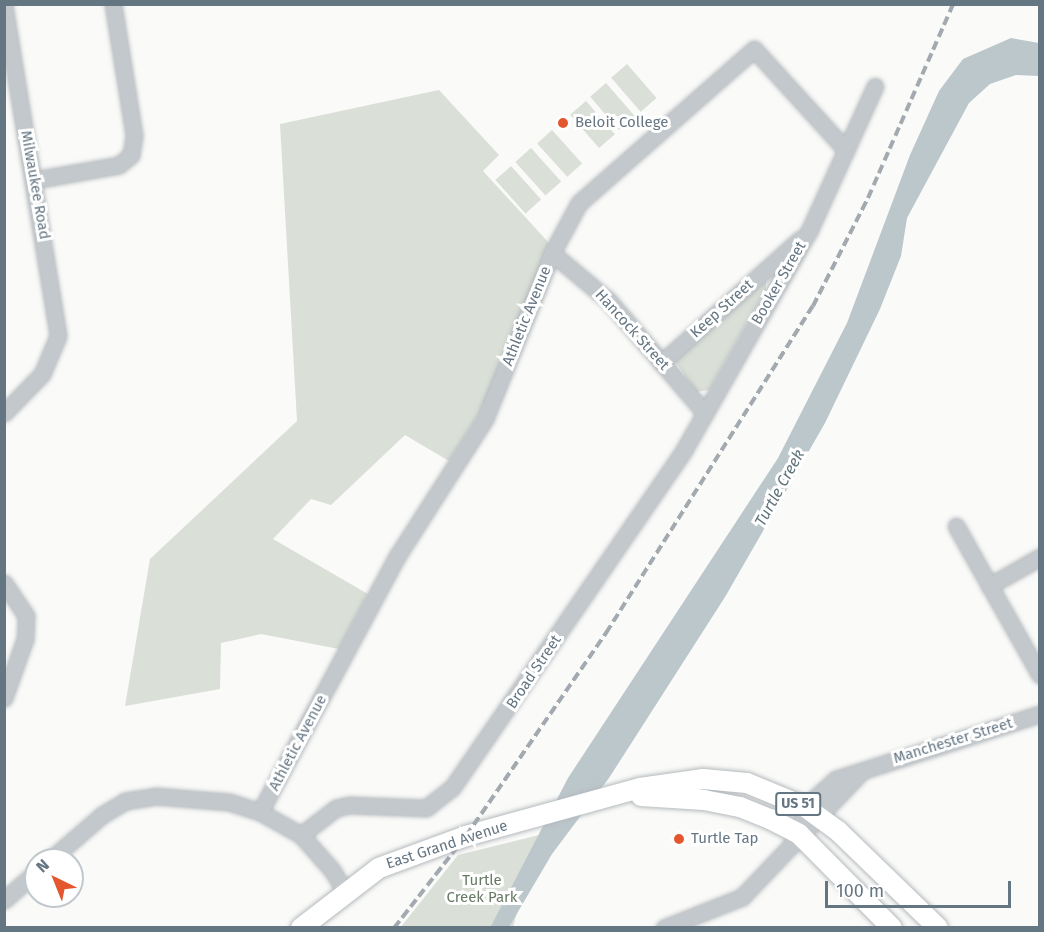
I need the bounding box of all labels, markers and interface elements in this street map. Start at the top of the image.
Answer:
place label: Beloit College [575,114,668,132]
marker: Beloit College [556,116,570,130]
street label: Milwaukee Road [17,129,53,241]
street label: Booker Street [748,238,810,328]
street label: Athletic Avenue [499,264,555,368]
street label: Keep Street [687,276,757,342]
street label: Hancock Street [591,286,673,374]
water label: Turtle Creek [751,446,809,530]
street label: Broad Street [503,632,565,712]
street label: Athletic Avenue [265,692,331,794]
street label: Manchester Street [891,714,1015,768]
road number: US 51 [774,793,822,815]
street label: East Grand Avenue [384,817,510,873]
place label: Turtle Tap [691,830,758,848]
marker: Turtle Tap [672,832,686,846]
north arrow [24,848,84,908]
text: N [32,855,53,877]
scale bar [828,869,1014,907]
park label: Turtle Creek Park [446,871,518,906]
text: 100 m [836,880,884,902]

